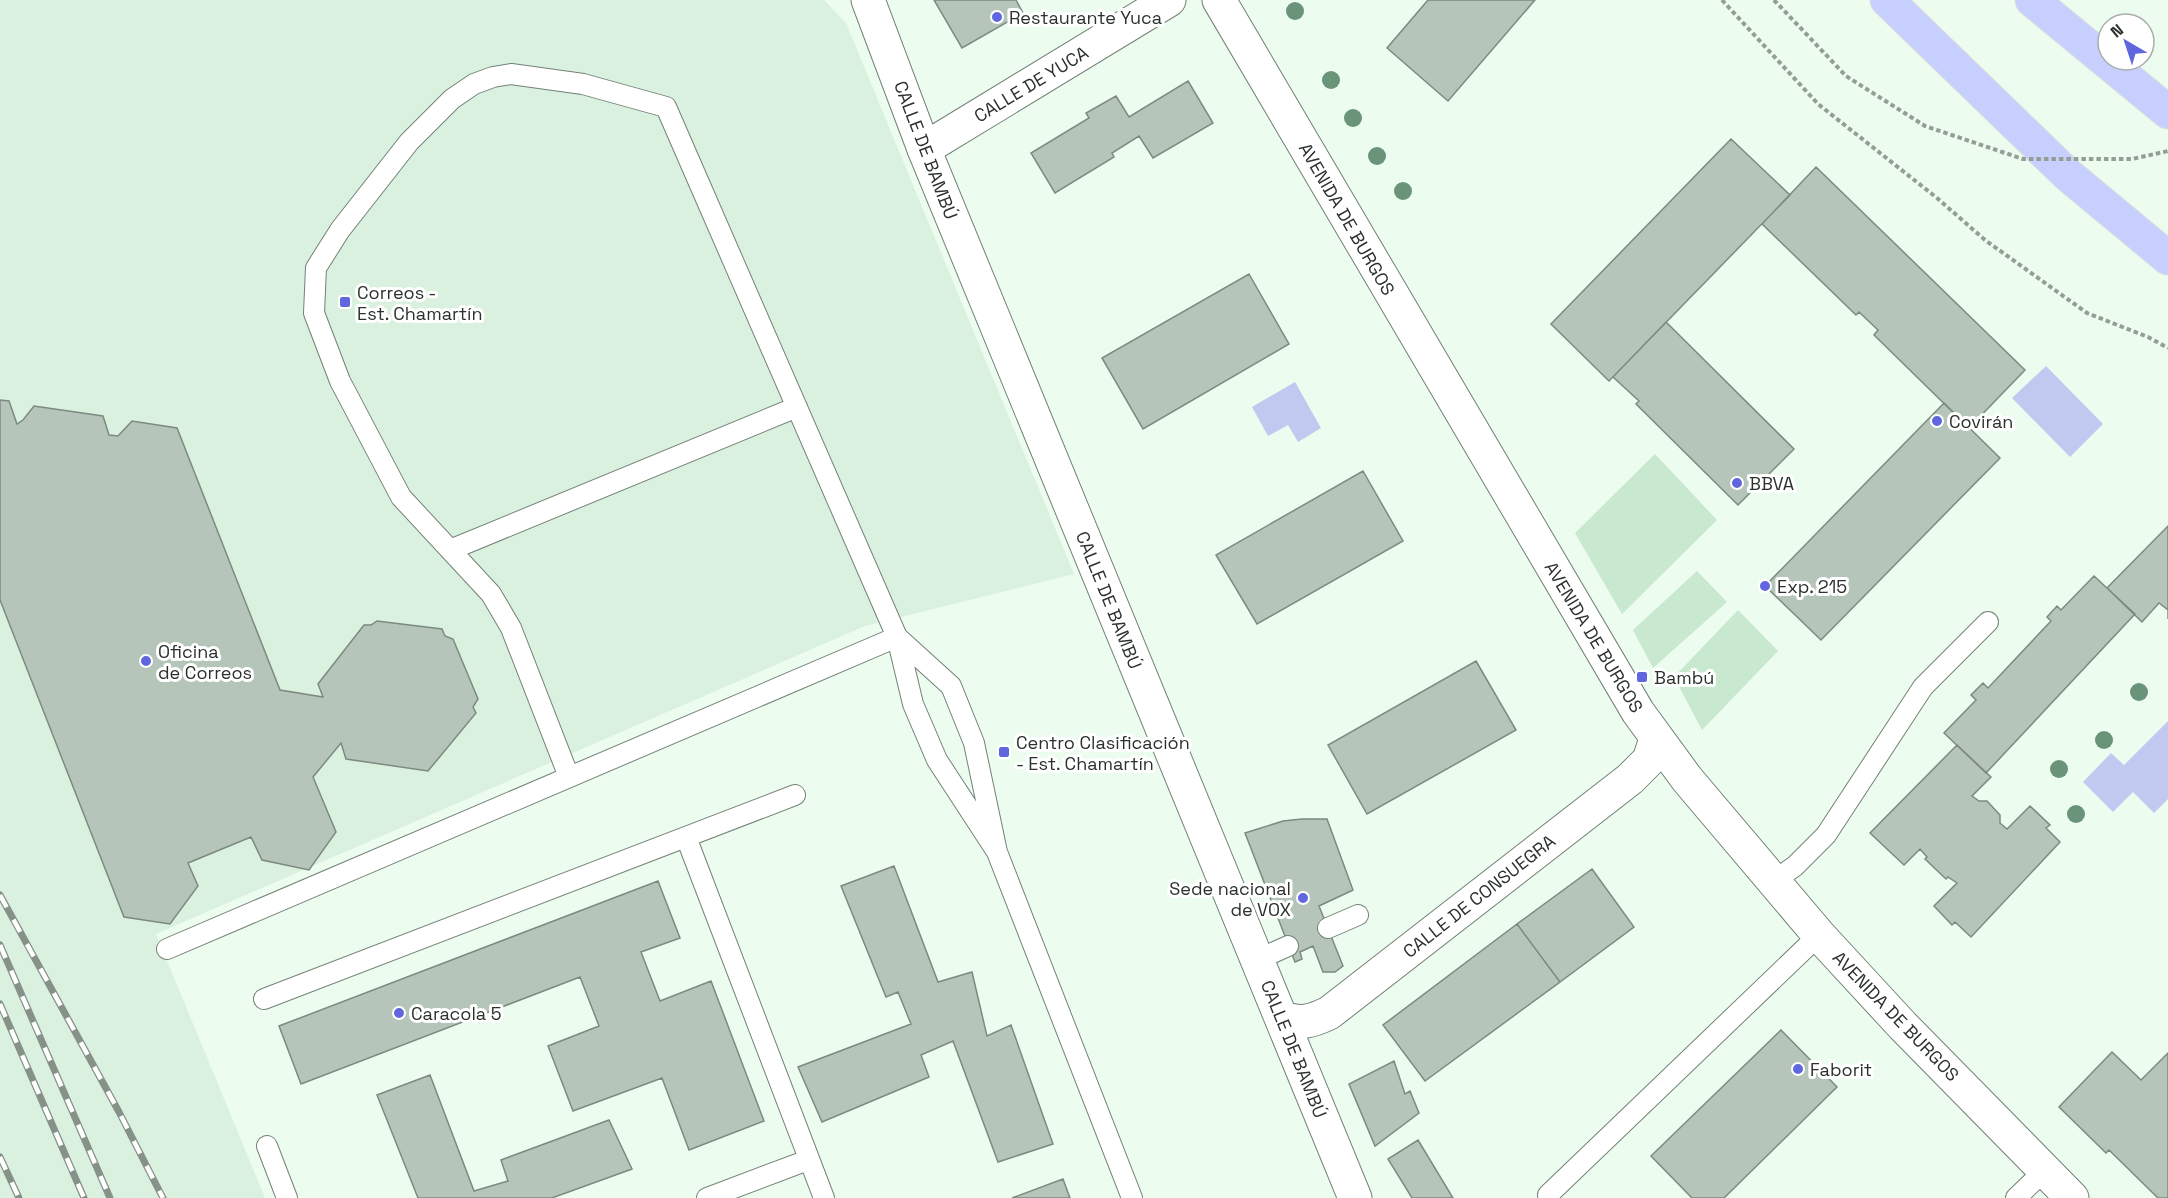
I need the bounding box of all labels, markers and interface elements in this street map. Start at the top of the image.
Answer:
place label: Restaurante Yuca [1009,6,1162,29]
marker: Restaurante Yuca [990,10,1004,24]
north arrow [2096,12,2156,72]
text: N [2106,19,2128,42]
street label: CALLE DE YUCA [970,41,1092,127]
street label: CALLE DE BAMBÚ [889,77,963,223]
street label: AVENIDA DE BURGOS [1294,139,1400,299]
place label: Correos - Est. Chamartín [357,281,483,325]
marker: Correos - Est. Chamartín [338,295,352,309]
place label: Covirán [1949,410,2013,433]
marker: Covirán [1930,414,1944,428]
place label: BBVA [1749,472,1794,495]
marker: BBVA [1730,476,1744,490]
street label: CALLE DE BAMBÚ [1071,528,1147,672]
street label: AVENIDA DE BURGOS [1540,557,1648,717]
place label: Exp. 215 [1777,575,1847,598]
marker: Exp. 215 [1758,579,1772,593]
place label: Oficina de Correos [158,640,252,684]
marker: Oficina de Correos [139,654,153,668]
place label: Bambú [1654,666,1714,689]
marker: Bambú [1635,670,1649,684]
place label: Centro Clasificación - Est. Chamartín [1016,731,1190,775]
marker: Centro Clasificación - Est. Chamartín [997,745,1011,759]
street label: CALLE DE CONSUEGRA [1398,829,1560,963]
place label: Sede nacional de VOX [1169,877,1291,921]
marker: Sede nacional de VOX [1296,891,1310,905]
street label: AVENIDA DE BURGOS [1828,946,1964,1086]
street label: CALLE DE BAMBÚ [1256,977,1332,1121]
place label: Caracola 5 [411,1002,502,1025]
marker: Caracola 5 [392,1006,406,1020]
place label: Faborit [1810,1058,1872,1081]
marker: Faborit [1791,1062,1805,1076]

